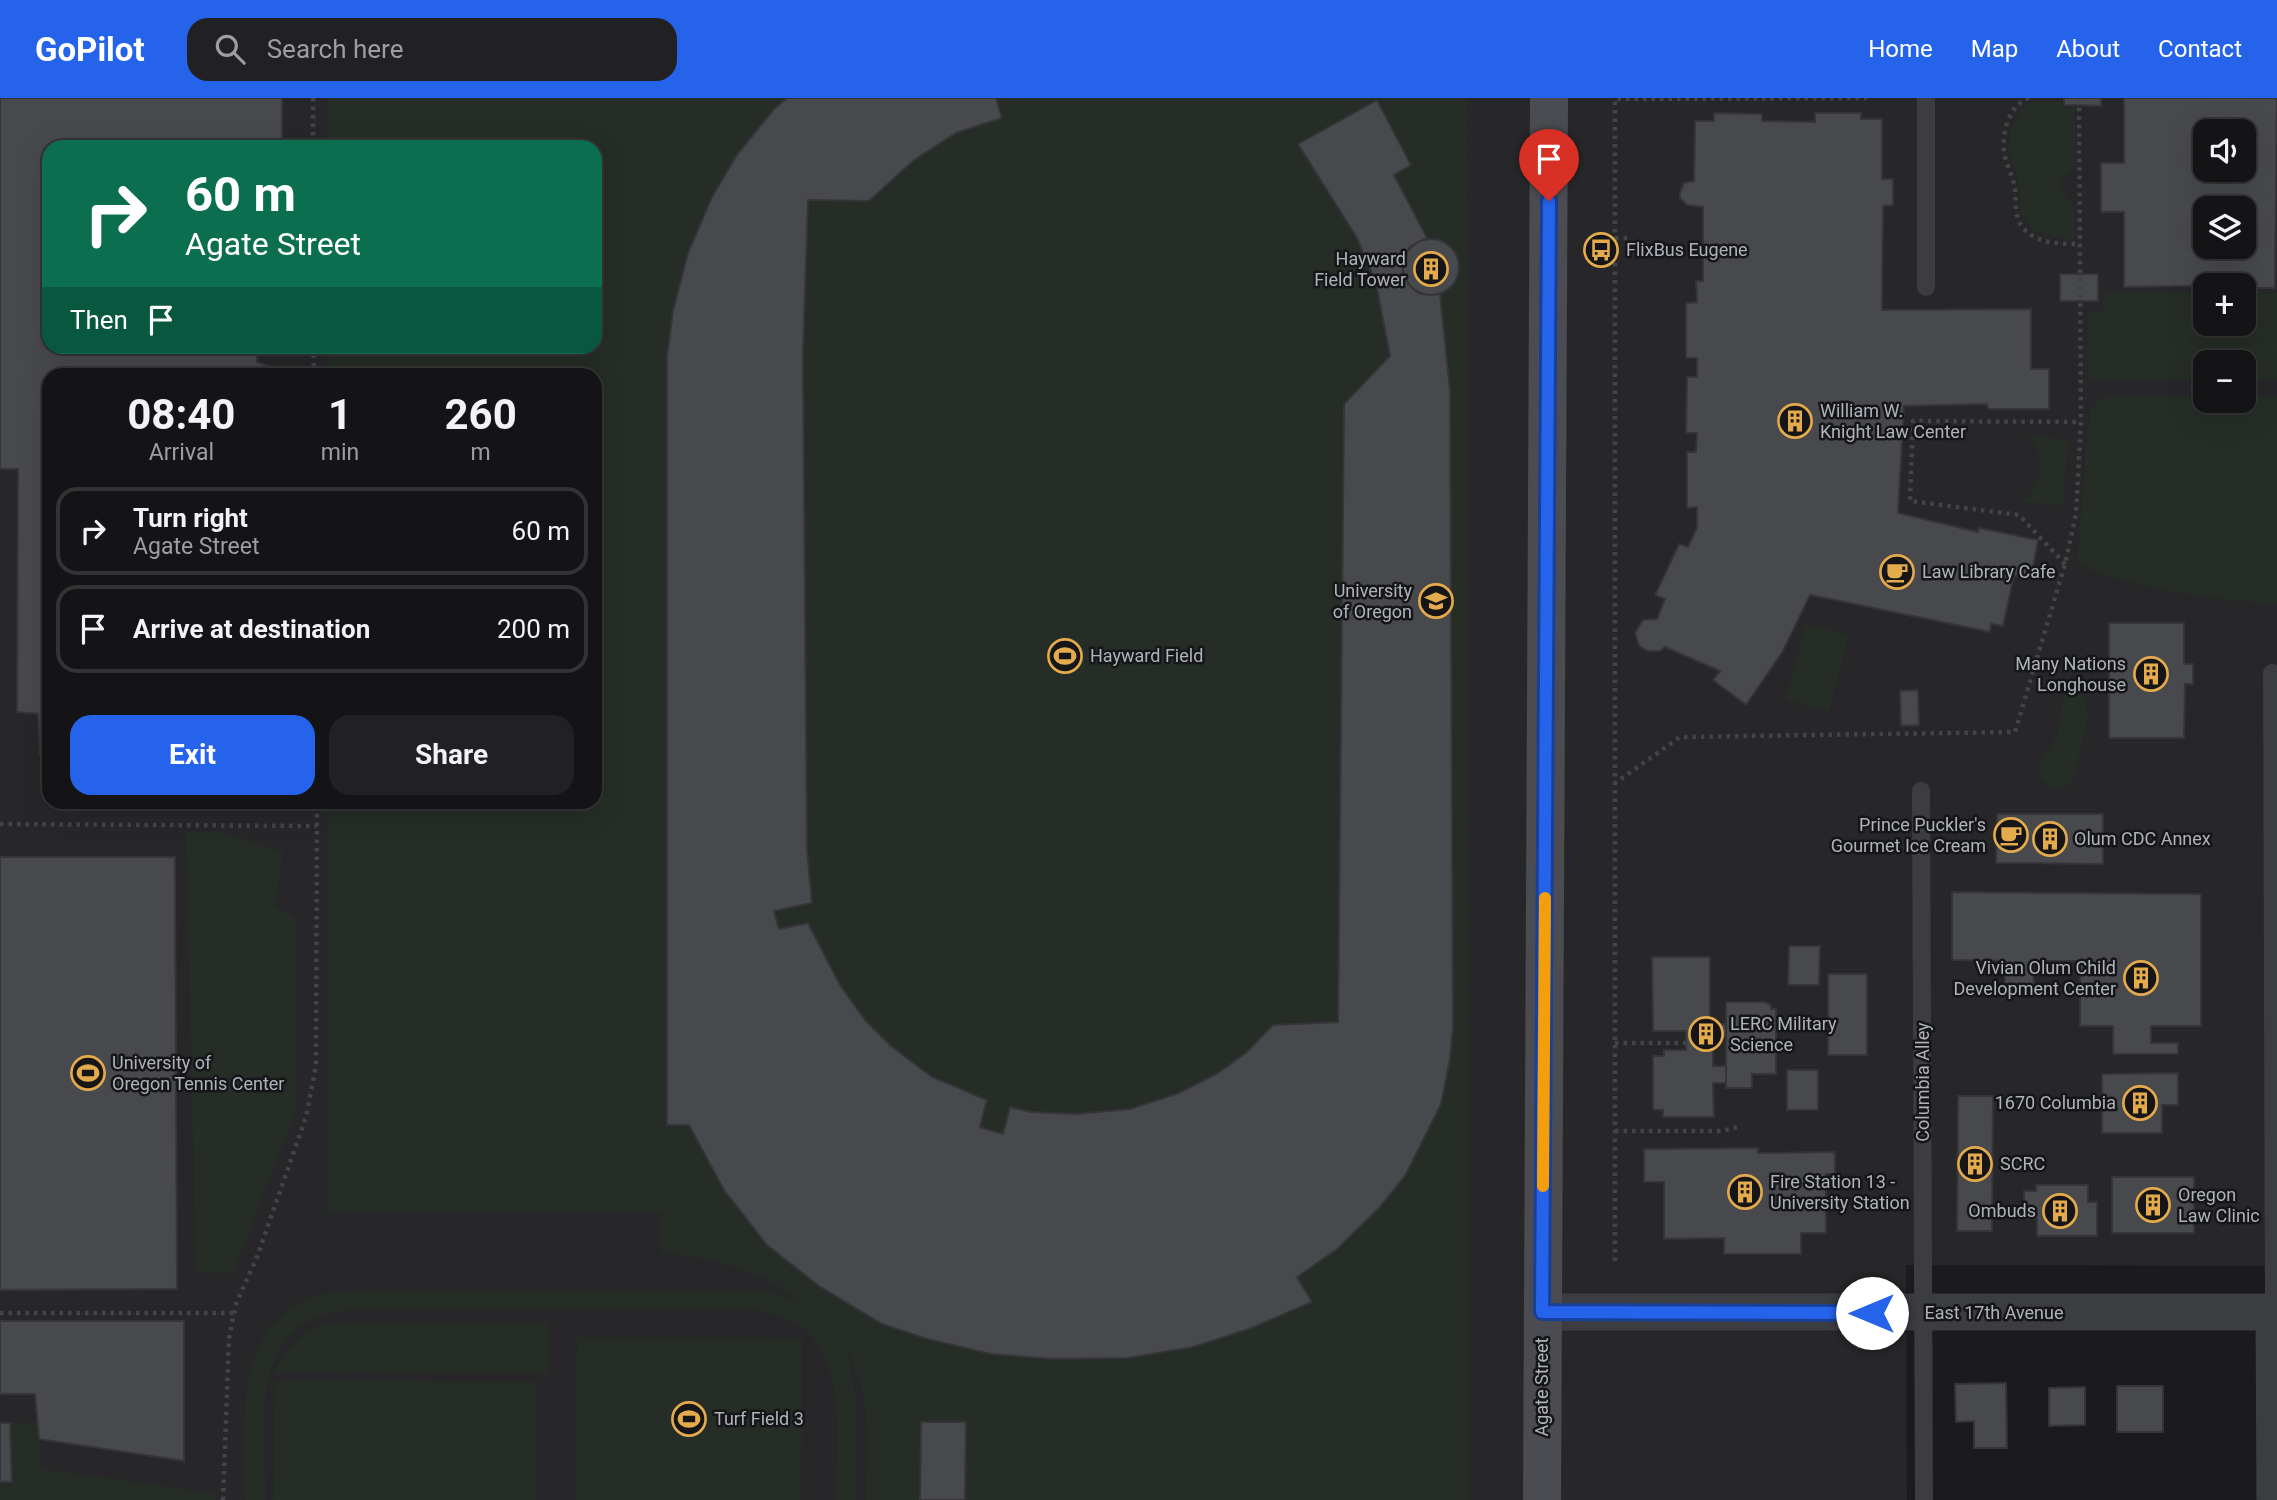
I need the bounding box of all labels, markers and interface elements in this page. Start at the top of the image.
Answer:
search box [187,18,677,81]
text: GoPilot [35,30,145,69]
icon: search [211,30,249,68]
text: Search here [267,34,403,64]
text: Home [1868,35,1933,63]
text: Map [1971,35,2018,63]
text: About [2056,35,2120,63]
text: Contact [2158,35,2242,63]
map controls [2193,119,2256,413]
button: sound [2193,119,2256,182]
pin [1519,129,1579,201]
icon: arrive [1530,140,1568,178]
text: 60 m [185,166,296,223]
icon: right [70,168,161,259]
button: layers [2193,196,2256,259]
text: Agate Street [185,225,361,263]
bus stop icon: FlixBus Eugene [1582,231,1620,269]
place label: FlixBus Eugene [1626,239,1748,260]
place label: Hayward Field Tower [1314,248,1406,290]
building icon: Hayward Field Tower [1412,250,1450,288]
button: + [2193,273,2256,336]
icon: arrive [142,301,180,339]
text: Then [70,305,128,335]
button: − [2193,350,2256,413]
text: 08:40 [127,390,235,439]
text: 1 [328,390,352,439]
text: 260 [444,390,517,439]
place label: William W. Knight Law Center [1820,400,1966,442]
building icon: William W. Knight Law Center [1776,402,1814,440]
text: Arrival [149,439,214,466]
text: min [321,439,359,466]
text: m [471,439,491,466]
text: Turn right [133,503,248,533]
icon: right [74,512,112,550]
text: 60 m [512,516,570,546]
text: Agate Street [133,533,260,560]
cafe icon: Law Library Cafe [1878,553,1916,591]
place label: Law Library Cafe [1922,561,2056,582]
place label: University of Oregon [1333,580,1412,622]
school or university icon: University of Oregon [1417,582,1455,620]
icon: arrive [74,610,112,648]
text: Arrive at destination [133,614,370,644]
text: 200 m [497,614,570,644]
sports icon: Hayward Field [1046,637,1084,675]
place label: Hayward Field [1090,645,1203,666]
place label: Many Nations Longhouse [2015,653,2126,695]
building icon: Many Nations Longhouse [2132,655,2170,693]
button: Exit [70,715,315,795]
button: Share [329,715,574,795]
place label: Prince Puckler's Gourmet Ice Cream [1831,814,1986,856]
cafe icon: Prince Puckler's Gourmet Ice Cream [1992,816,2030,854]
building icon: Olum CDC Annex [2031,820,2069,858]
place label: Olum CDC Annex [2074,828,2211,849]
place label: Vivian Olum Child Development Center [1953,957,2116,999]
building icon: Vivian Olum Child Development Center [2122,959,2160,997]
place label: LERC Military Science [1730,1013,1837,1055]
building icon: LERC Military Science [1687,1015,1725,1053]
street label: Columbia Alley [1912,1022,1933,1142]
place label: University of Oregon Tennis Center [112,1052,284,1094]
sports icon: University of Oregon Tennis Center [69,1054,107,1092]
building icon: 1670 Columbia [2121,1084,2159,1122]
place label: 1670 Columbia [1995,1092,2116,1113]
building icon: SCRC [1956,1145,1994,1183]
place label: SCRC [2000,1153,2045,1174]
place label: Fire Station 13 - University Station [1770,1171,1910,1213]
building icon: Fire Station 13 - University Station [1726,1173,1764,1211]
place label: Oregon Law Clinic [2178,1184,2260,1226]
building icon: Oregon Law Clinic [2134,1186,2172,1224]
building icon: Ombuds [2041,1192,2079,1230]
place label: Ombuds [1968,1200,2036,1221]
position arrow [1835,1276,1909,1350]
street label: East 17th Avenue [1924,1302,2064,1323]
street label: Agate Street [1531,1337,1552,1437]
sports icon: Turf Field 3 [670,1400,708,1438]
place label: Turf Field 3 [714,1408,804,1429]

